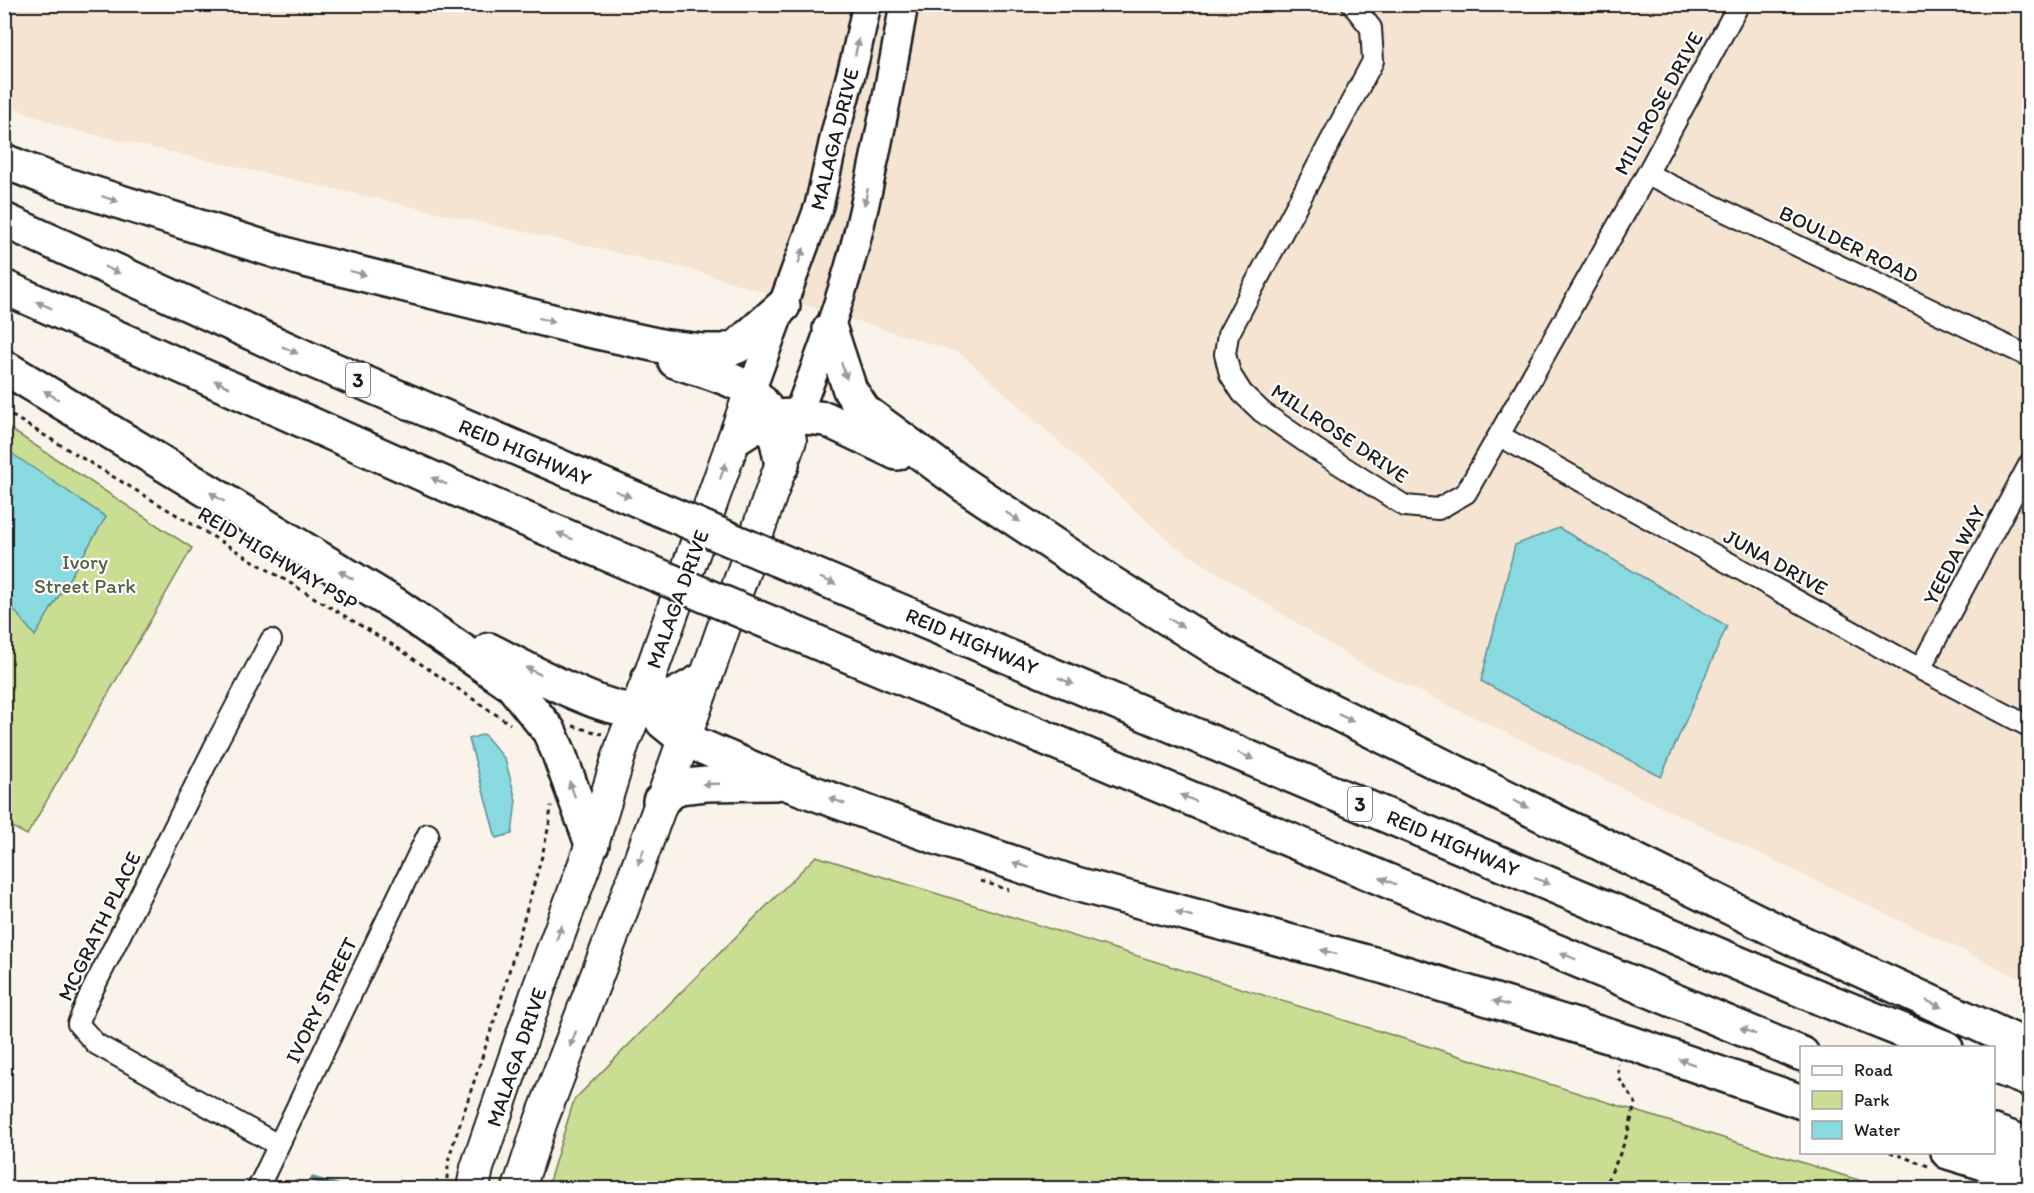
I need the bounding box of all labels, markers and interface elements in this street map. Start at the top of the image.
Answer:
street label: MILLROSE DRIVE [1608,27,1708,179]
one-way arrow [853,38,863,57]
street label: MALAGA DRIVE [804,65,864,213]
one-way arrow [861,187,870,206]
one-way arrow [101,194,119,204]
street label: BOULDER ROAD [1775,199,1923,289]
one-way arrow [796,247,806,265]
one-way arrow [104,265,122,275]
one-way arrow [348,269,367,279]
one-way arrow [36,300,53,309]
one-way arrow [538,315,556,325]
one-way arrow [281,345,299,355]
one-way arrow [840,362,849,380]
road number: 3 [346,363,370,397]
street label: MILLROSE DRIVE [1267,378,1414,488]
one-way arrow [213,379,231,389]
one-way arrow [43,390,59,401]
street label: REID HIGHWAY [455,413,595,491]
one-way arrow [719,462,729,480]
one-way arrow [429,476,447,486]
one-way arrow [614,490,632,499]
one-way arrow [209,492,225,503]
street label: REID HIGHWAY PSP [194,500,362,616]
street label: YEEDA WAY [1917,501,1991,609]
one-way arrow [1004,511,1020,523]
street label: JUNA DRIVE [1720,523,1832,601]
street label: MALAGA DRIVE [640,526,714,672]
one-way arrow [556,531,574,541]
park label: Ivory Street Park [34,549,136,598]
one-way arrow [337,570,354,580]
one-way arrow [820,576,838,586]
street label: REID HIGHWAY [902,602,1042,680]
one-way arrow [1168,618,1184,629]
one-way arrow [524,667,542,677]
one-way arrow [1057,676,1075,686]
one-way arrow [1338,713,1355,723]
one-way arrow [1237,752,1255,761]
one-way arrow [566,780,576,798]
one-way arrow [701,780,720,789]
road number: 3 [1348,787,1372,821]
one-way arrow [1179,793,1197,803]
one-way arrow [828,796,846,806]
one-way arrow [1513,800,1530,809]
street label: REID HIGHWAY [1383,804,1523,882]
street label: MCGRATH PLACE [52,847,146,1005]
one-way arrow [635,848,645,866]
one-way arrow [1012,860,1030,870]
one-way arrow [1378,876,1396,886]
one-way arrow [1533,876,1550,885]
one-way arrow [1175,908,1194,918]
one-way arrow [554,924,564,942]
street label: IVORY STREET [280,933,362,1067]
one-way arrow [1320,947,1338,957]
one-way arrow [1558,951,1576,961]
street label: MALAGA DRIVE [480,984,552,1130]
one-way arrow [1492,998,1510,1007]
one-way arrow [1926,999,1944,1009]
one-way arrow [1738,1026,1756,1036]
one-way arrow [567,1031,577,1049]
legend [1800,1046,1995,1154]
one-way arrow [1678,1057,1696,1067]
text: Road [1854,1059,1893,1081]
text: Park [1854,1089,1889,1111]
text: Water [1854,1119,1900,1141]

